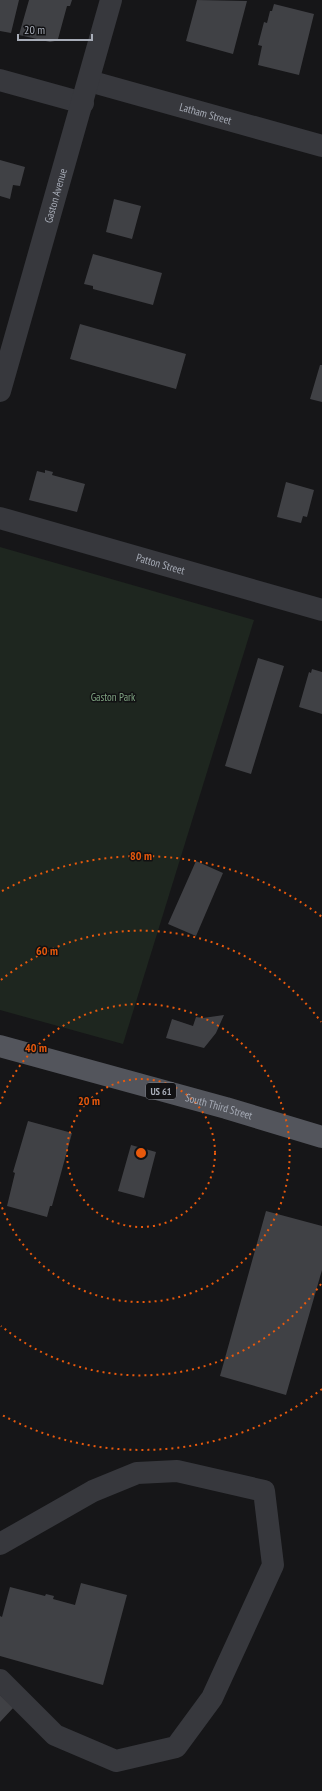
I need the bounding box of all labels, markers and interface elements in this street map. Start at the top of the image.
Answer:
scale bar [18,16,92,42]
text: 20 m [24,22,45,37]
street label: Latham Street [178,100,233,127]
street label: Gaston Avenue [41,166,70,225]
street label: Patton Street [135,550,186,577]
park label: Gaston Park [91,690,136,704]
text: 80 m [130,848,152,863]
text: 60 m [36,943,58,958]
text: 40 m [25,1040,47,1055]
road number: US 61 [146,1083,176,1099]
street label: South Third Street [184,1090,254,1123]
text: 20 m [78,1093,100,1108]
centre of rings [134,1146,148,1160]

